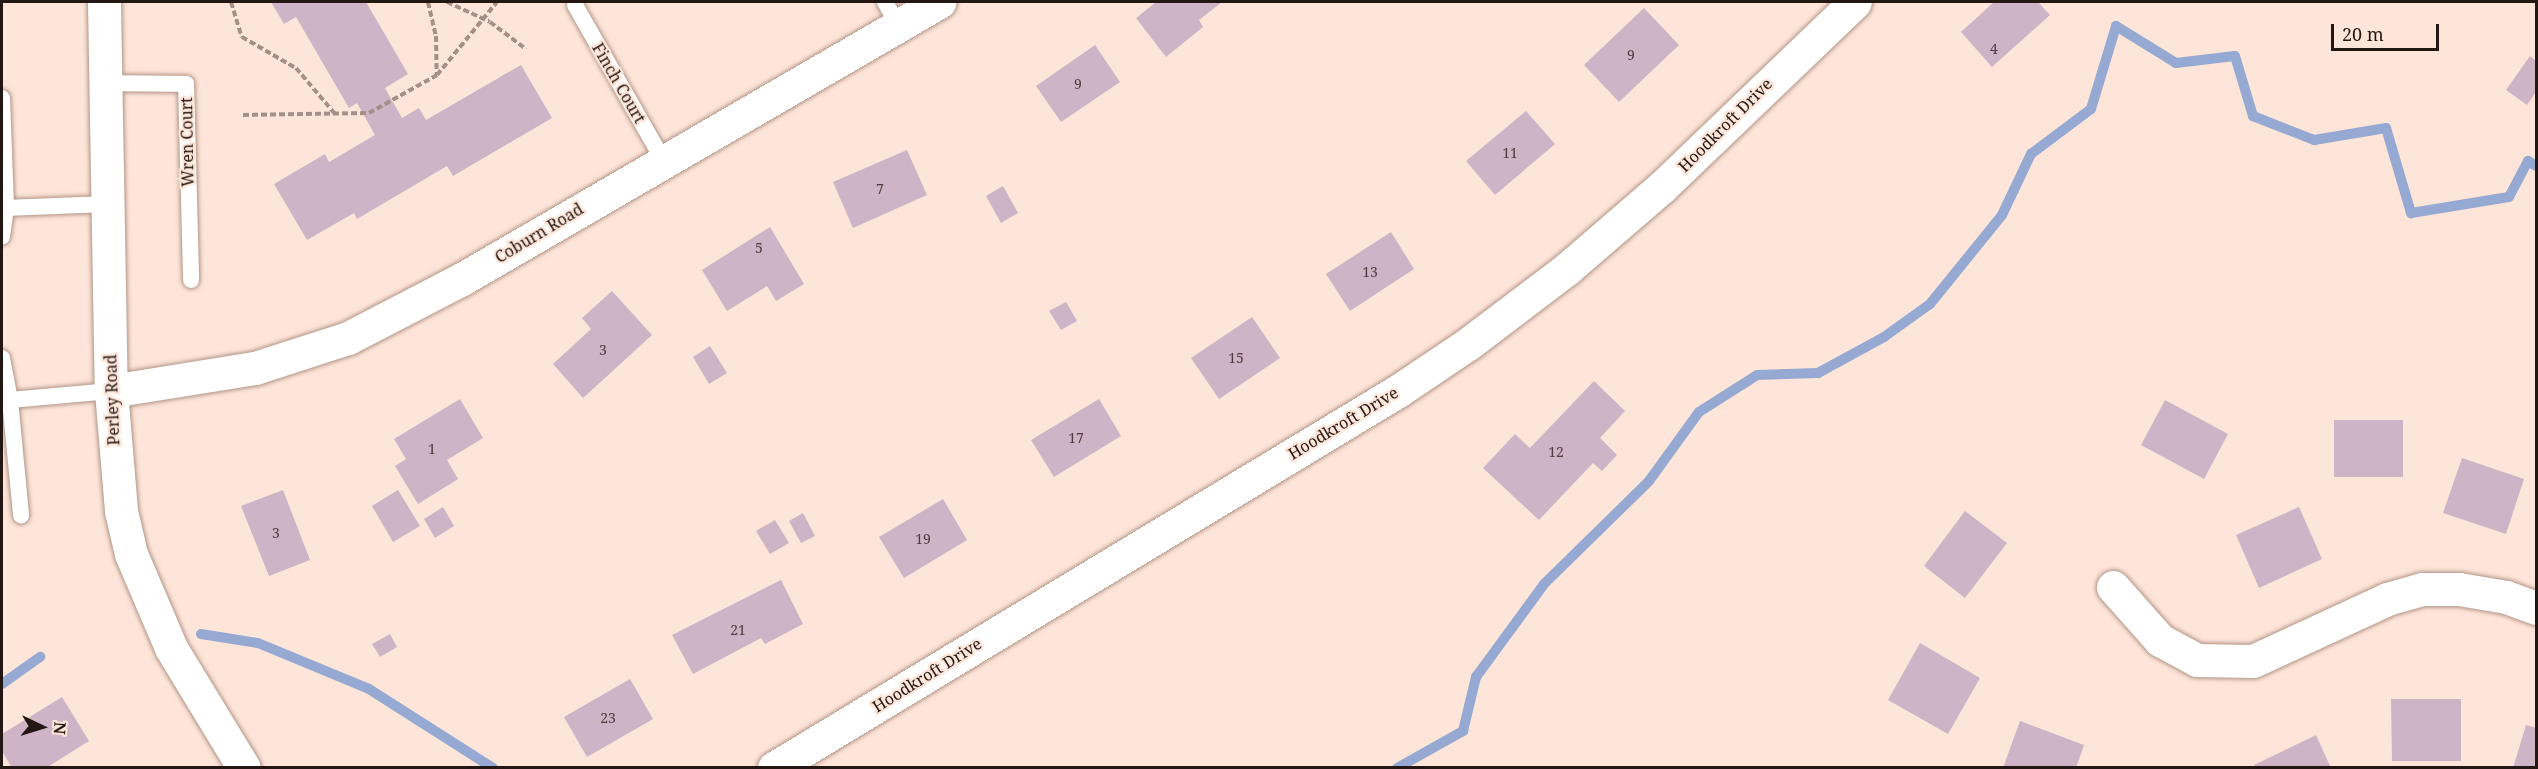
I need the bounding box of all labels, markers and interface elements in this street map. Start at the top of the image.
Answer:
scale bar [2334,12,2442,50]
text: 20 m [2342,22,2384,46]
street label: Finch Court [588,39,650,127]
house number: 4 [1990,41,1998,57]
house number: 9 [1627,47,1635,63]
street label: Hoodkroft Drive [1674,74,1776,176]
house number: 9 [1074,76,1082,92]
street label: Wren Court [177,97,197,187]
house number: 11 [1502,145,1518,161]
house number: 7 [876,181,884,197]
street label: Coburn Road [491,199,587,267]
house number: 5 [755,240,763,256]
house number: 13 [1362,264,1378,280]
house number: 3 [599,342,607,358]
house number: 15 [1228,350,1244,366]
street label: Perley Road [101,354,123,446]
street label: Hoodkroft Drive [1285,383,1401,463]
house number: 17 [1068,430,1084,446]
house number: 1 [428,441,436,457]
house number: 12 [1548,444,1564,460]
house number: 3 [272,525,280,541]
house number: 19 [915,531,931,547]
house number: 21 [730,622,746,638]
street label: Hoodkroft Drive [869,634,985,716]
north arrow [12,697,72,757]
house number: 23 [600,710,616,726]
text: N [49,721,71,735]

